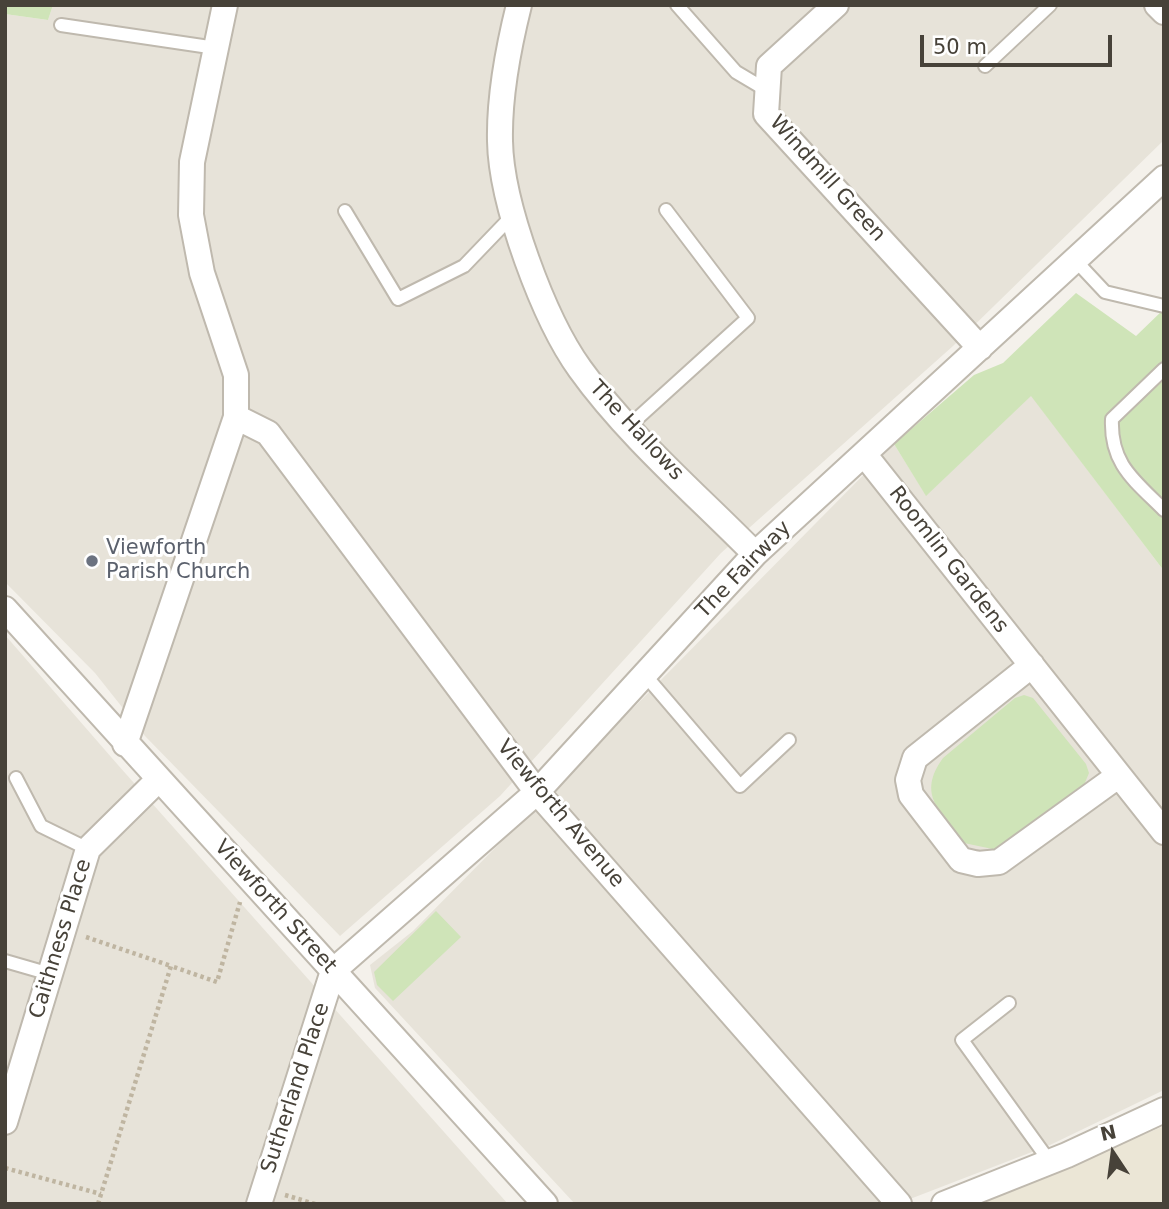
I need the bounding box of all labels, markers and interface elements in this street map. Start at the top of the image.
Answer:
scale bar [924,21,1116,65]
text: 50 m [933,35,987,59]
street label: Windmill Green [764,111,890,247]
street label: The Hallows [583,376,689,486]
street label: Roomlin Gardens [883,482,1013,638]
street label: The Fairway [691,516,797,624]
place label: Viewforth Parish Church [106,536,250,586]
marker: Viewforth Parish Church [84,553,100,569]
street label: Viewforth Avenue [491,735,629,893]
street label: Viewforth Street [209,835,341,979]
street label: Caithness Place [25,856,97,1022]
street label: Sutherland Place [257,1000,335,1176]
north arrow [1078,1118,1148,1188]
text: N [1098,1120,1118,1145]

